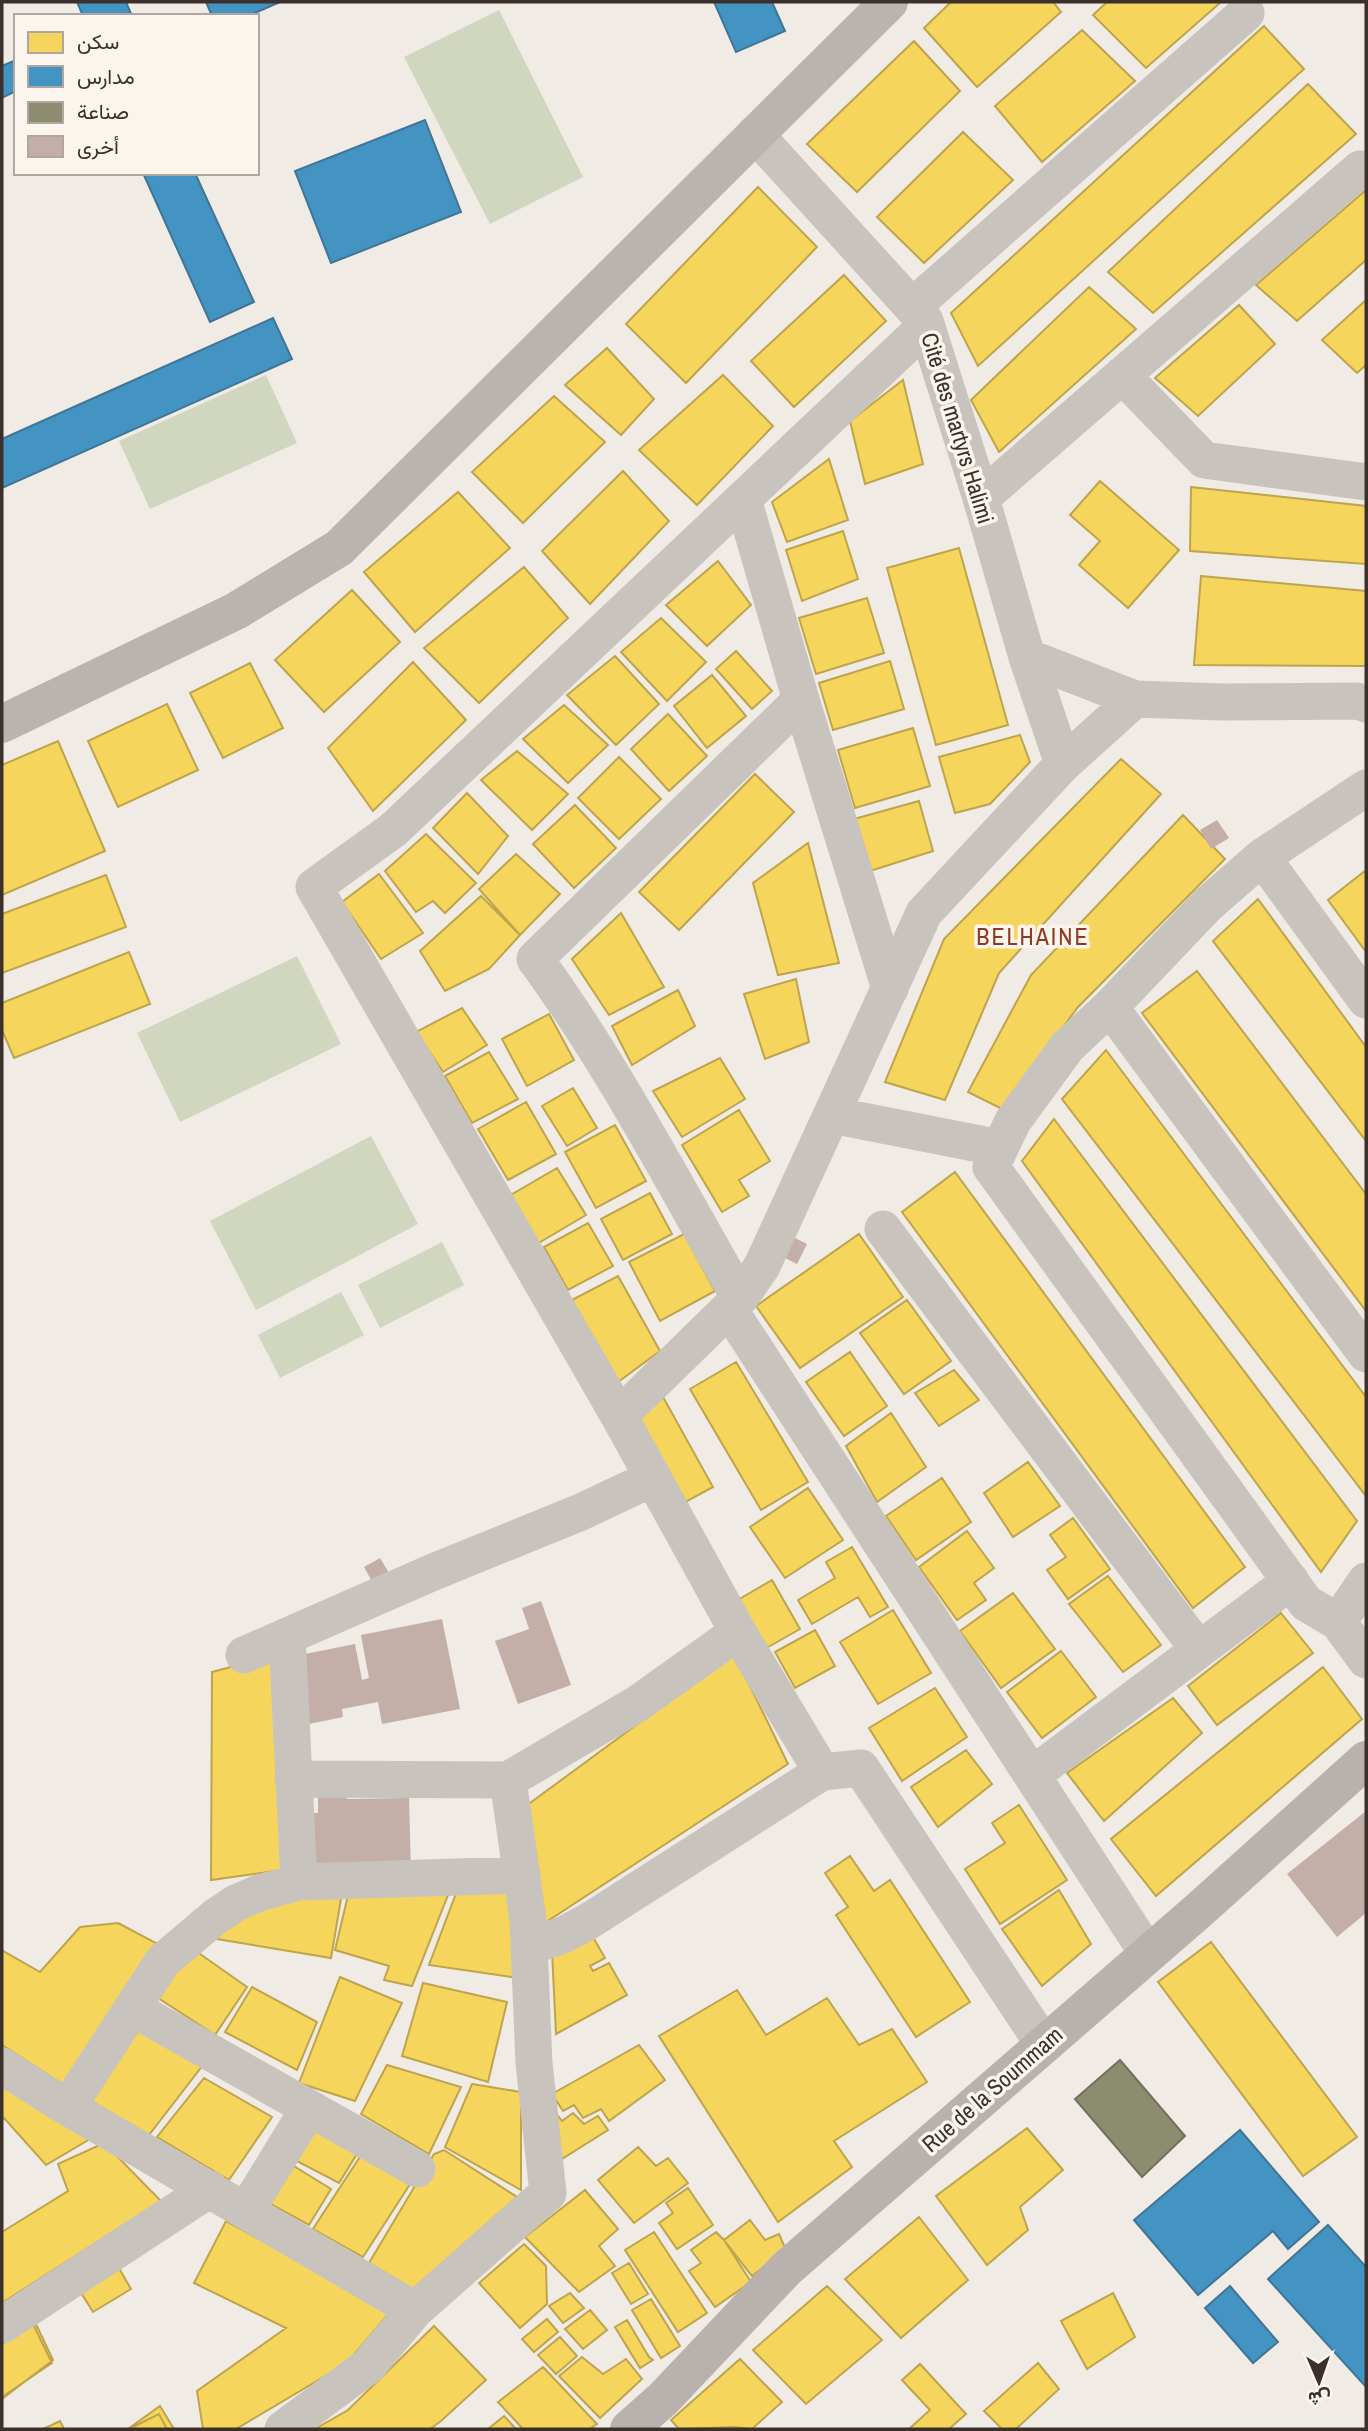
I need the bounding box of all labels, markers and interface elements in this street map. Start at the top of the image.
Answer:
legend [14,14,259,175]
text: سكن [77,27,119,56]
text: مدارس [77,62,135,91]
text: صناعة [77,97,129,126]
text: أخرى [77,132,119,161]
street label: Cité des martyrs Halimi [914,329,1002,527]
district label: BELHAINE [976,920,1090,952]
street label: Rue de la Soummam [915,2019,1069,2159]
north arrow [1284,2347,1354,2417]
text: ش [1308,2386,1331,2412]

